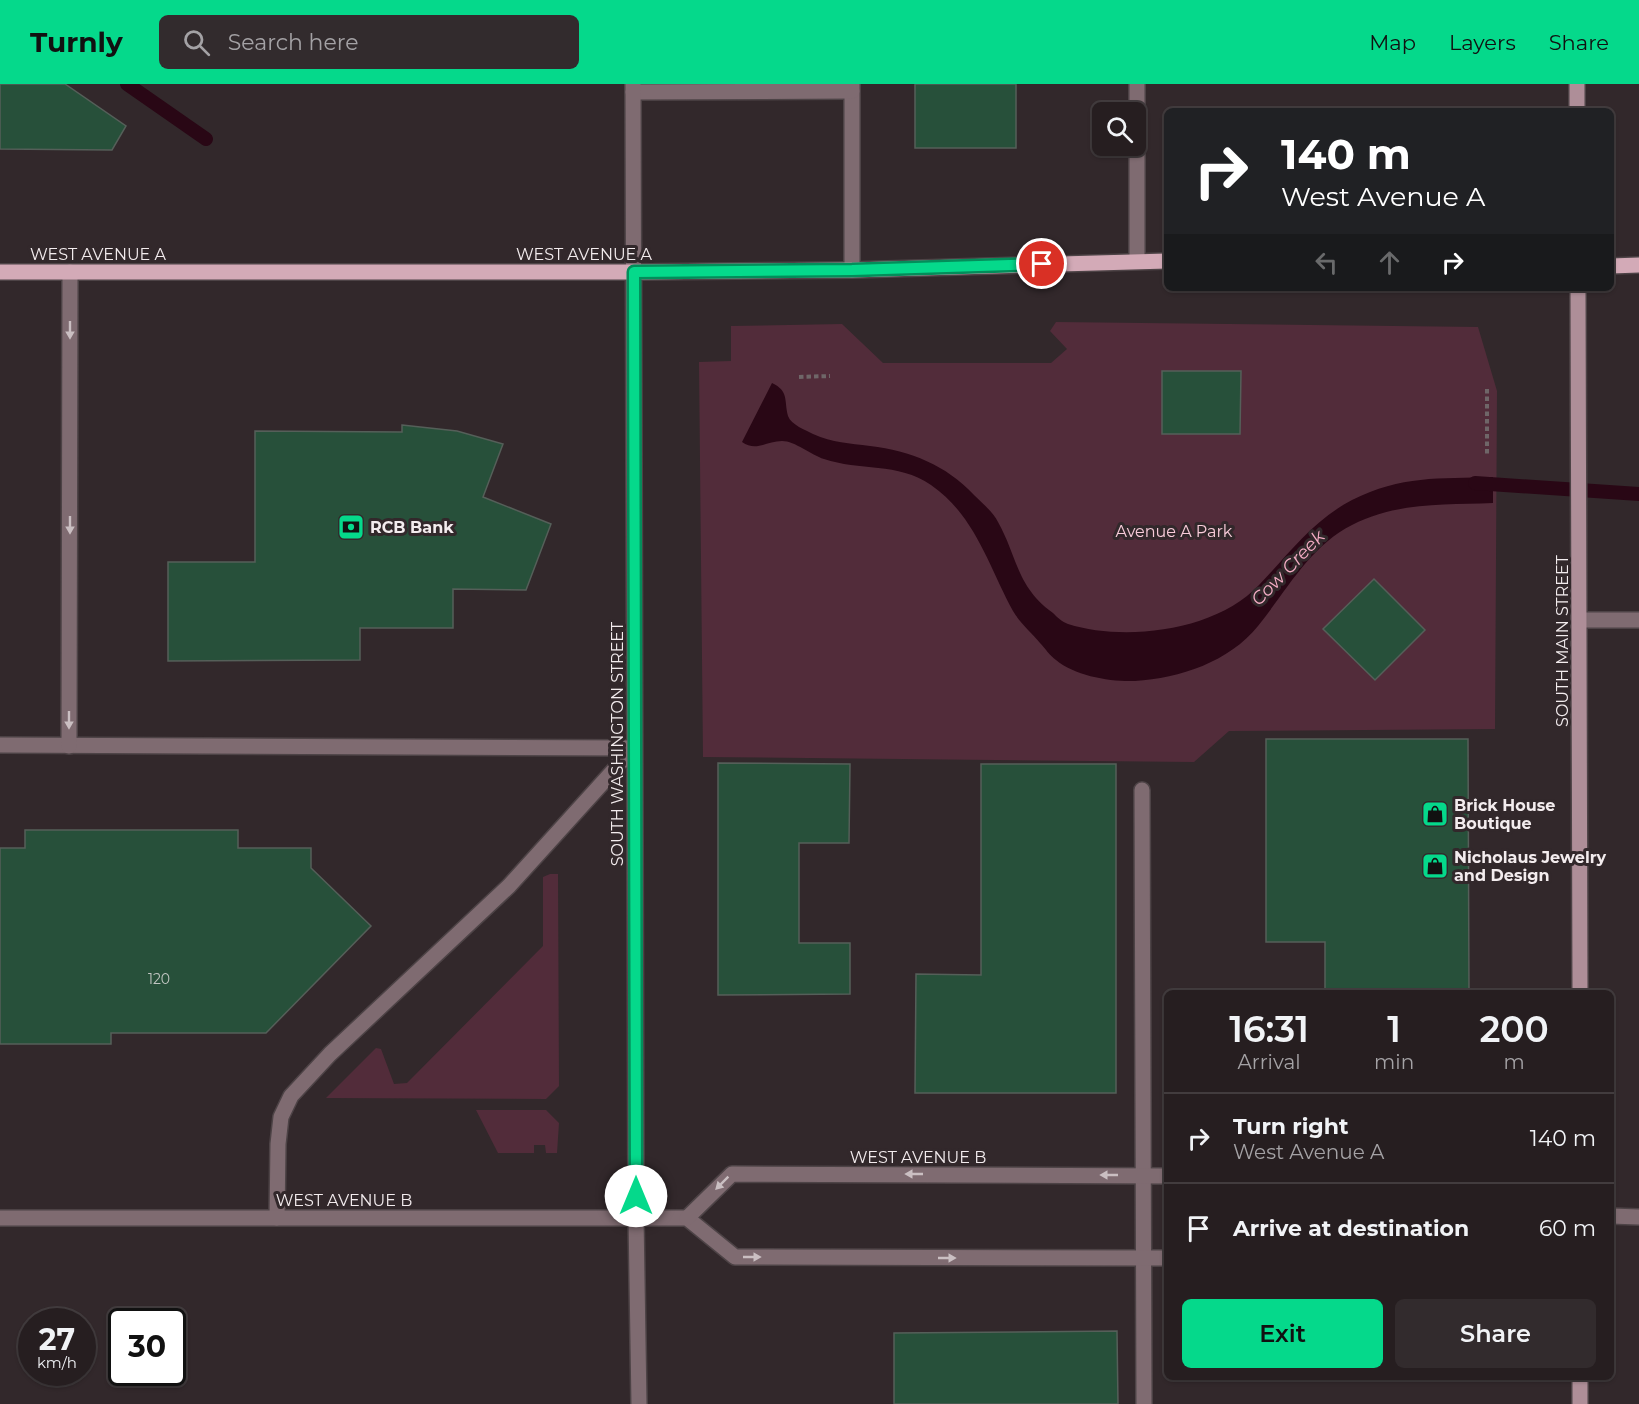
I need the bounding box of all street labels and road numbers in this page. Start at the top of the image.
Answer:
street label: WEST AVENUE A [30,245,166,264]
street label: WEST AVENUE A [516,245,652,264]
street label: SOUTH MAIN STREET [1553,554,1572,727]
street label: SOUTH WASHINGTON STREET [608,621,627,866]
street label: WEST AVENUE B [850,1148,986,1167]
street label: WEST AVENUE B [276,1191,412,1210]

